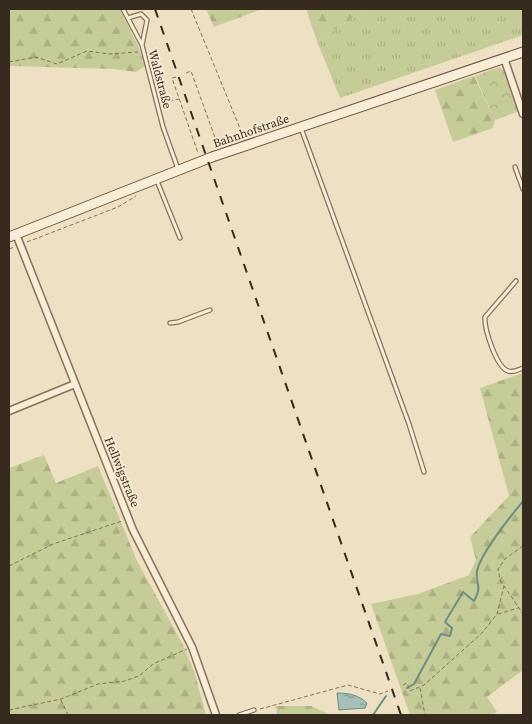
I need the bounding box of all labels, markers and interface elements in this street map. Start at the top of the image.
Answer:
street label: Waldstraße [144,48,176,110]
street label: Bahnhofstraße [211,110,291,152]
street label: Hellwigstraße [101,434,143,510]

